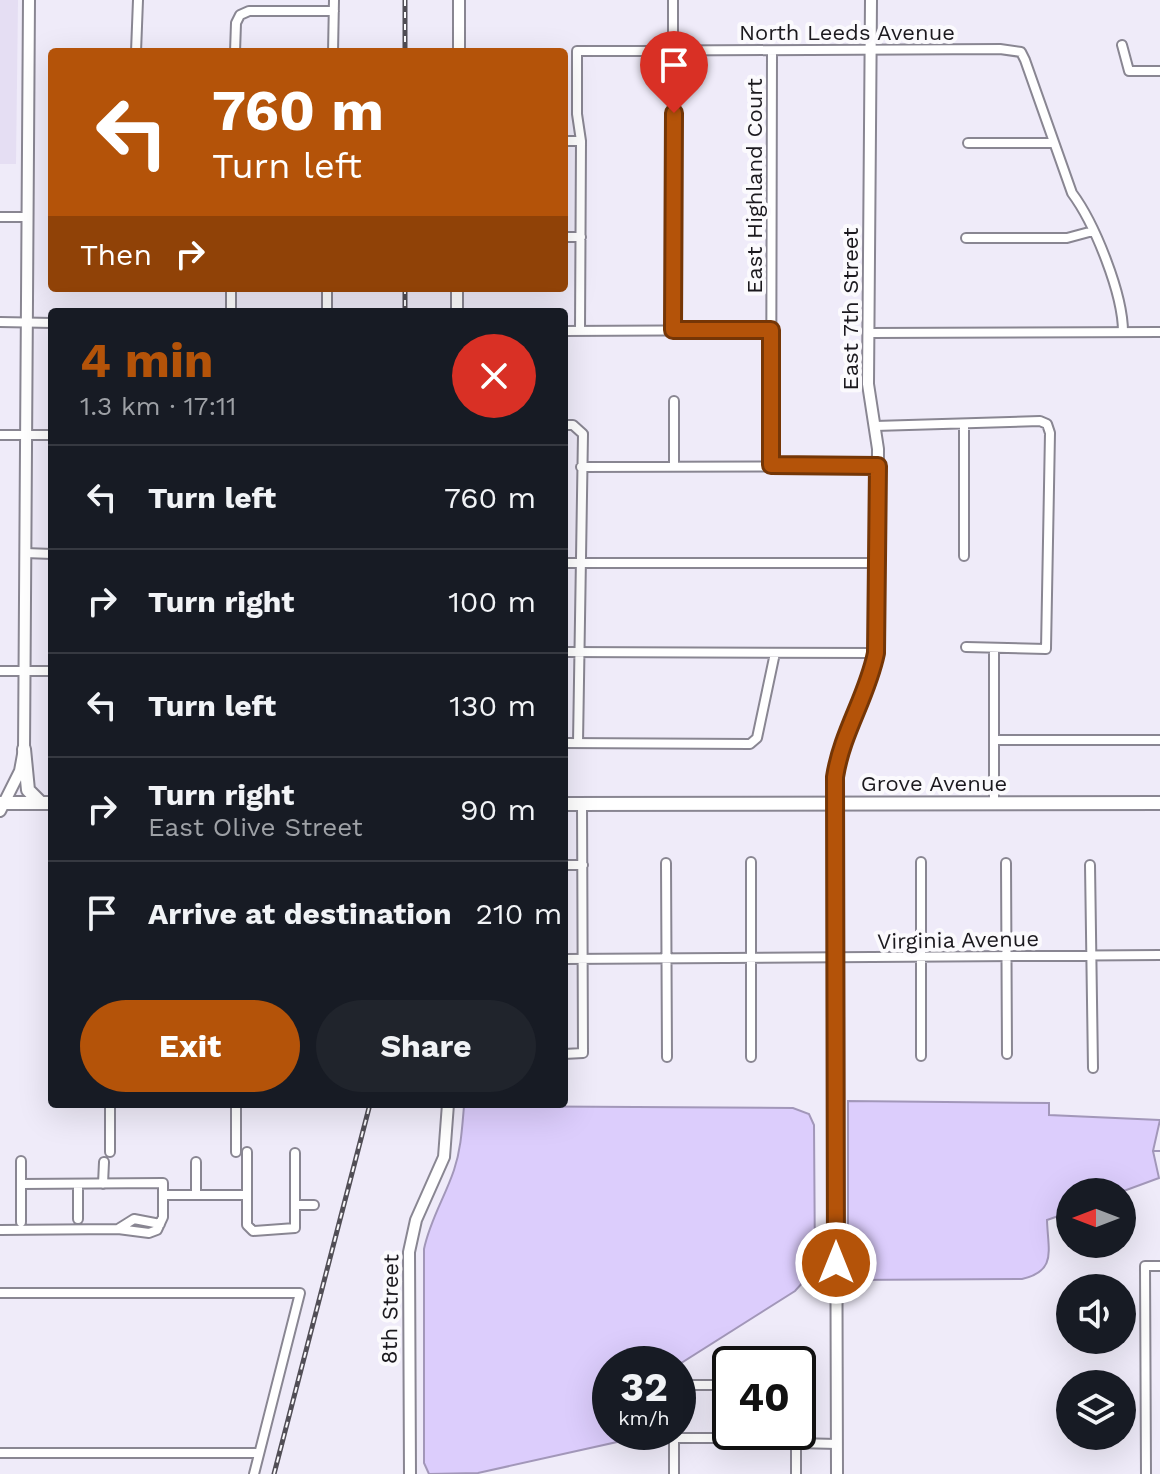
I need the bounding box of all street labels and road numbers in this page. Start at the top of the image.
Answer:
street label: North Leeds Avenue [739,20,955,45]
street label: East Highland Court [742,78,767,294]
street label: East 7th Street [838,228,863,390]
street label: Grove Avenue [861,771,1007,796]
street label: Virginia Avenue [877,926,1039,954]
street label: 8th Street [377,1254,403,1364]

